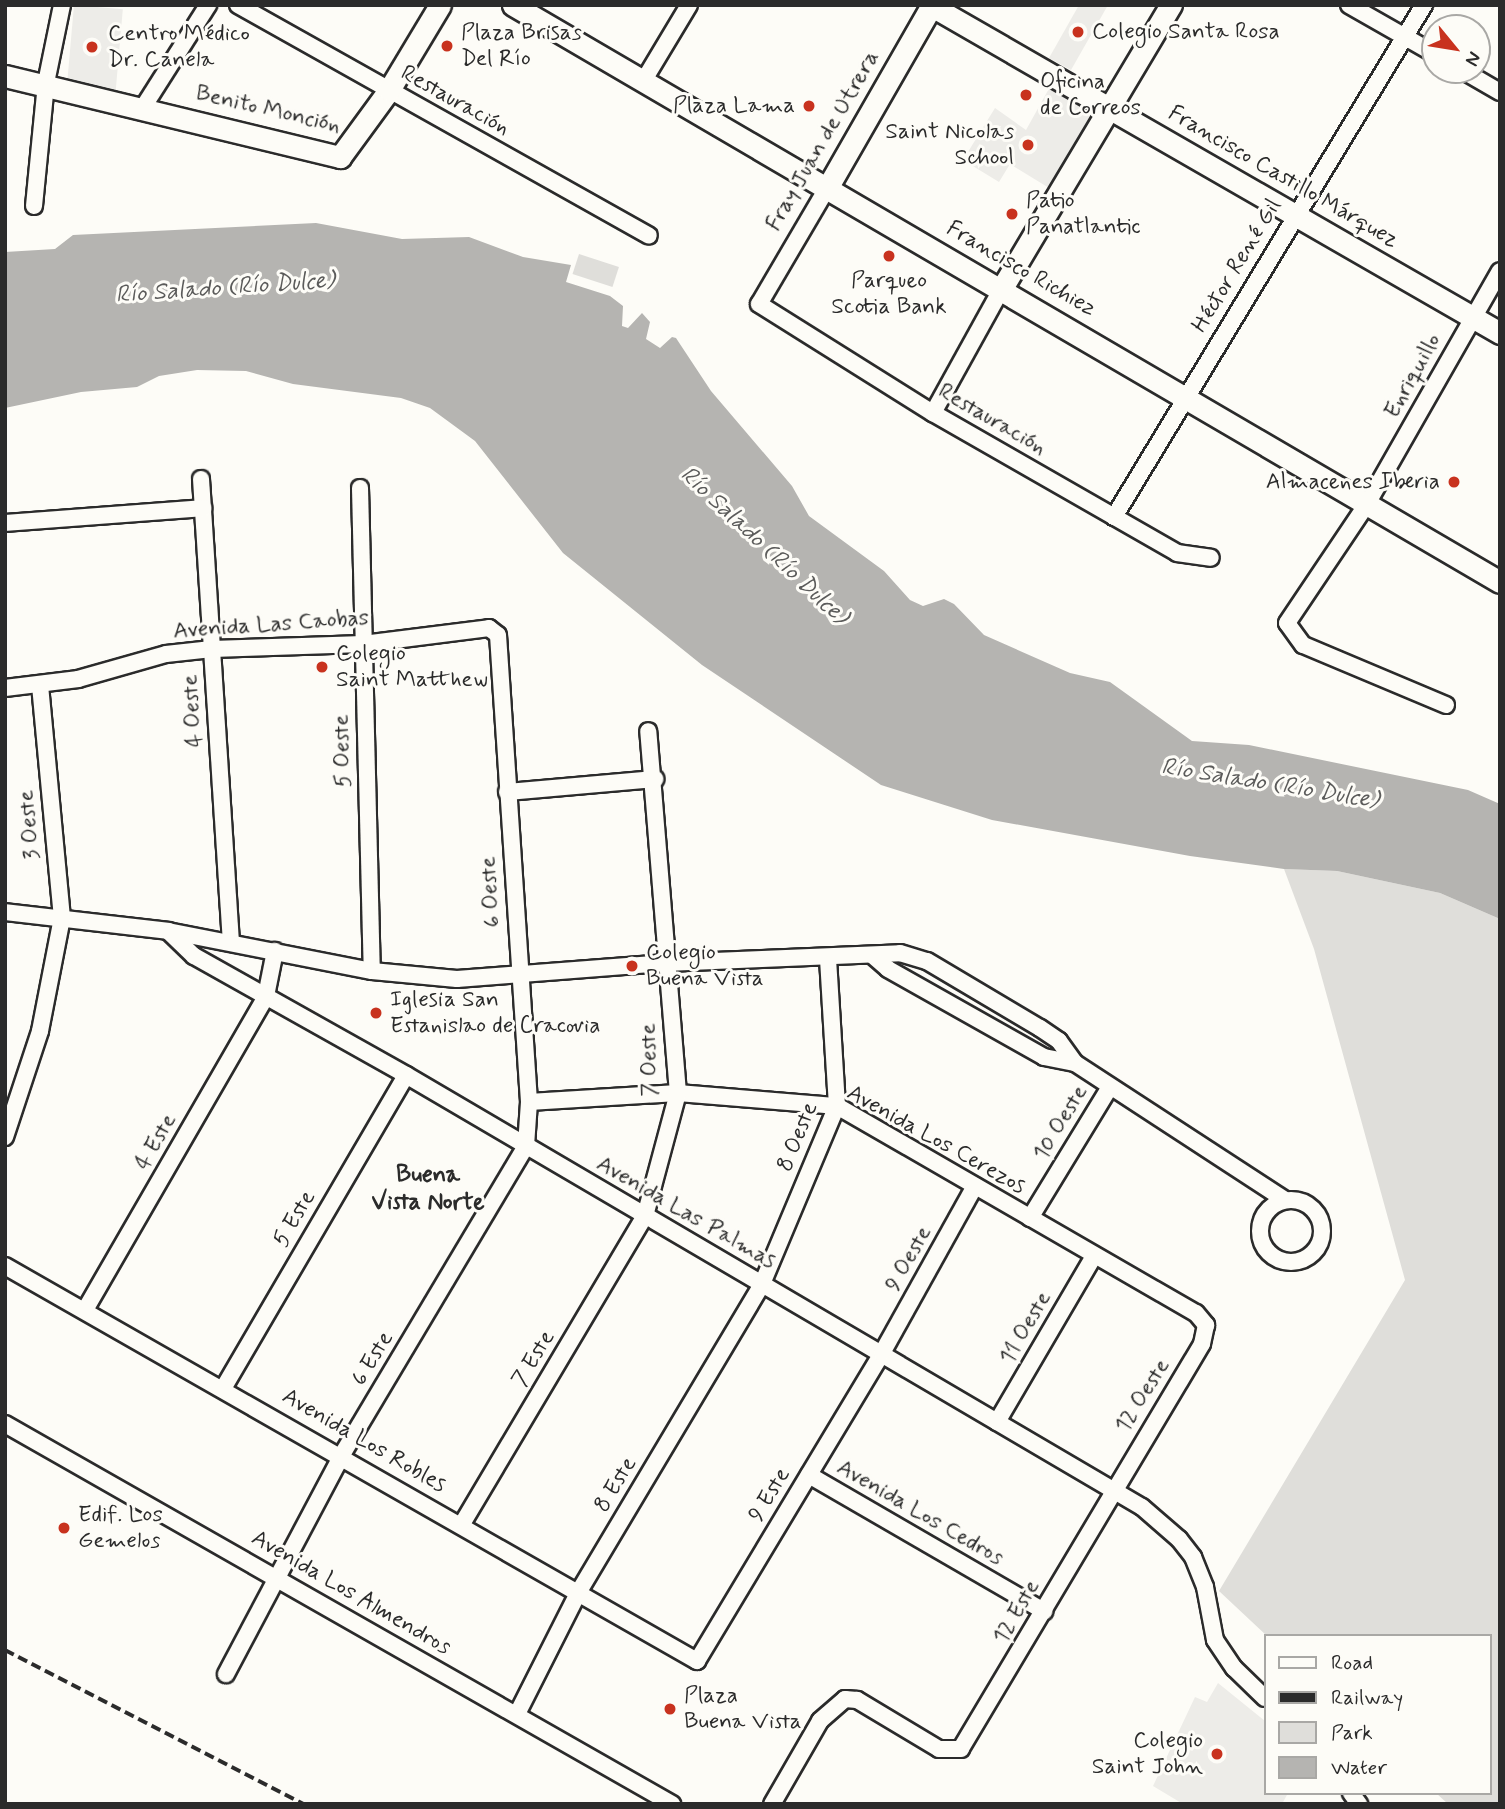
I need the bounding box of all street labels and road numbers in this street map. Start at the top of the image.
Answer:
street label: Fray Juan de Utrera [760,45,886,237]
street label: Restauración [396,60,514,142]
street label: Benito Monción [193,80,343,140]
street label: Francisco Castillo Márquez [1162,99,1404,255]
street label: Héctor René Gil [1187,196,1287,336]
street label: Francisco Richiez [941,215,1101,323]
street label: Enriquillo [1379,329,1447,423]
street label: Restauración [933,378,1051,462]
street label: Avenida Las Caobas [171,604,371,646]
street label: 4 Oeste [177,674,209,748]
street label: 5 Oeste [328,714,358,788]
street label: 3 Oeste [13,789,47,861]
street label: 6 Oeste [475,856,507,928]
street label: 7 Oeste [635,1023,665,1097]
street label: Avenida Los Cerezos [841,1079,1031,1201]
street label: 10 Oeste [1028,1080,1094,1166]
street label: 8 Oeste [772,1098,824,1176]
street label: 4 Este [129,1109,183,1175]
street label: Avenida Las Palmas [591,1150,781,1276]
street label: 5 Este [268,1186,322,1252]
street label: 9 Oeste [880,1221,938,1297]
street label: 11 Oeste [994,1287,1058,1369]
street label: 7 Este [507,1326,561,1392]
street label: 6 Este [346,1327,400,1391]
street label: 12 Oeste [1110,1354,1176,1438]
street label: Avenida Los Robles [277,1383,451,1499]
street label: 8 Este [589,1452,643,1518]
street label: Avenida Los Cedros [830,1453,1010,1573]
street label: 9 Este [743,1463,797,1527]
street label: Avenida Los Almendros [243,1523,459,1663]
street label: 12 Este [988,1575,1046,1649]

